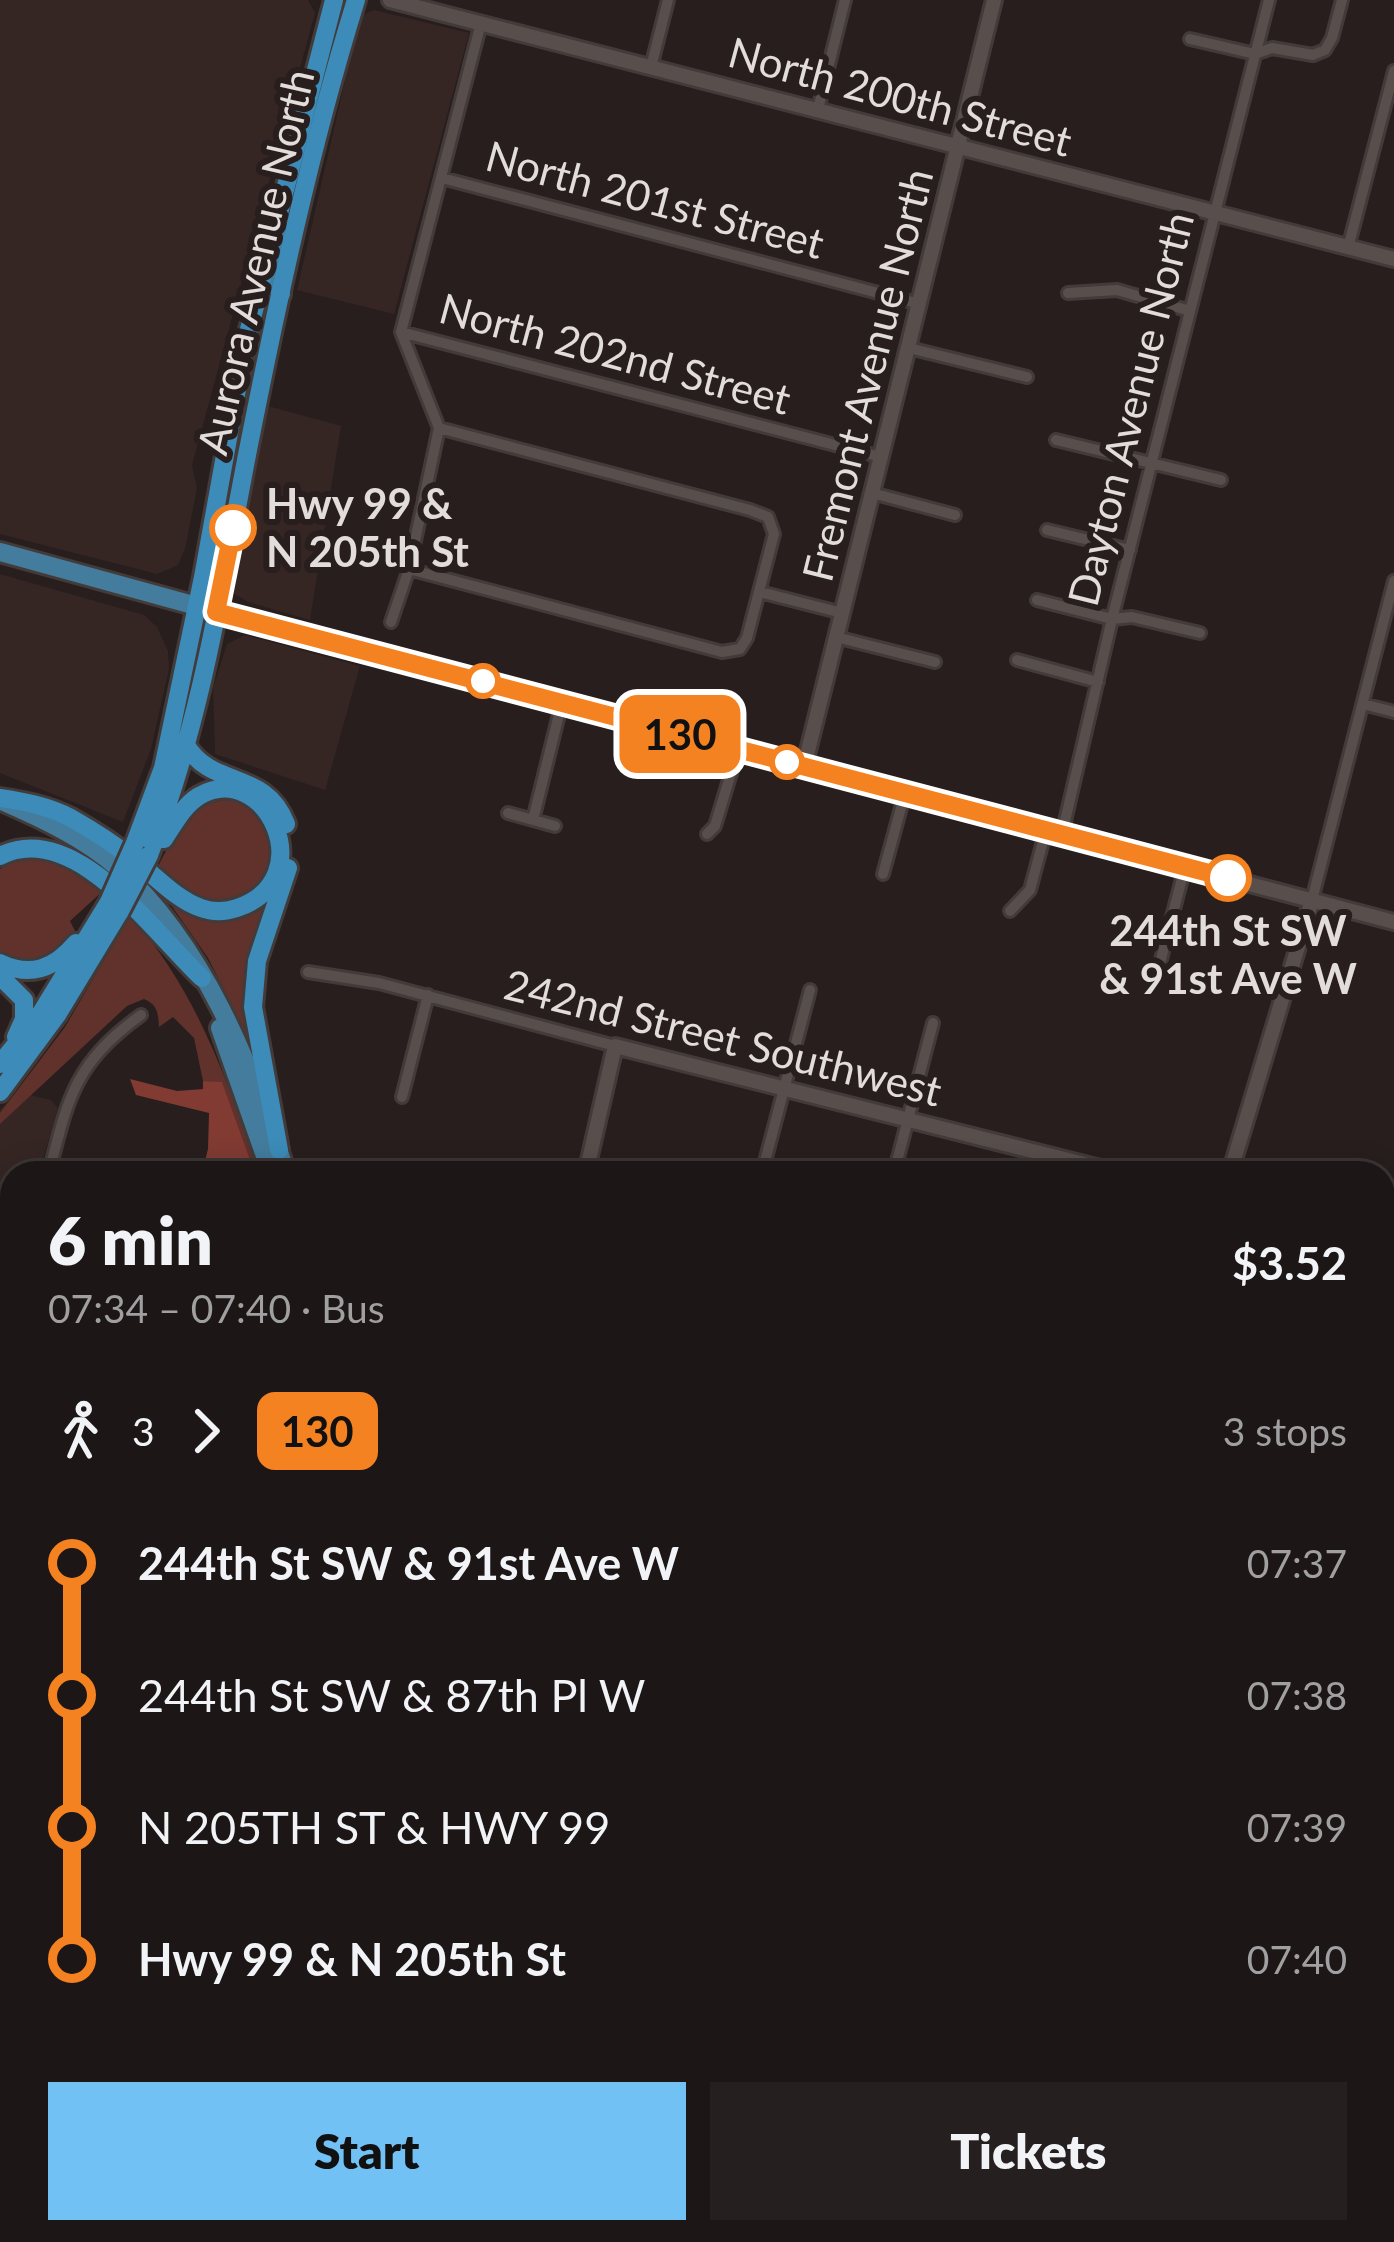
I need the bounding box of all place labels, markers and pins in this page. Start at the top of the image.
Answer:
place label: Hwy 99 & N 205th St [266,478,469,576]
marker: Hwy 99 & N 205th St [211,506,255,550]
unlabelled marker [467,665,499,697]
unlabelled marker [771,746,803,778]
marker: 244th St SW & 91st Ave W [1206,856,1250,900]
place label: 244th St SW & 91st Ave W [1099,905,1357,1003]

